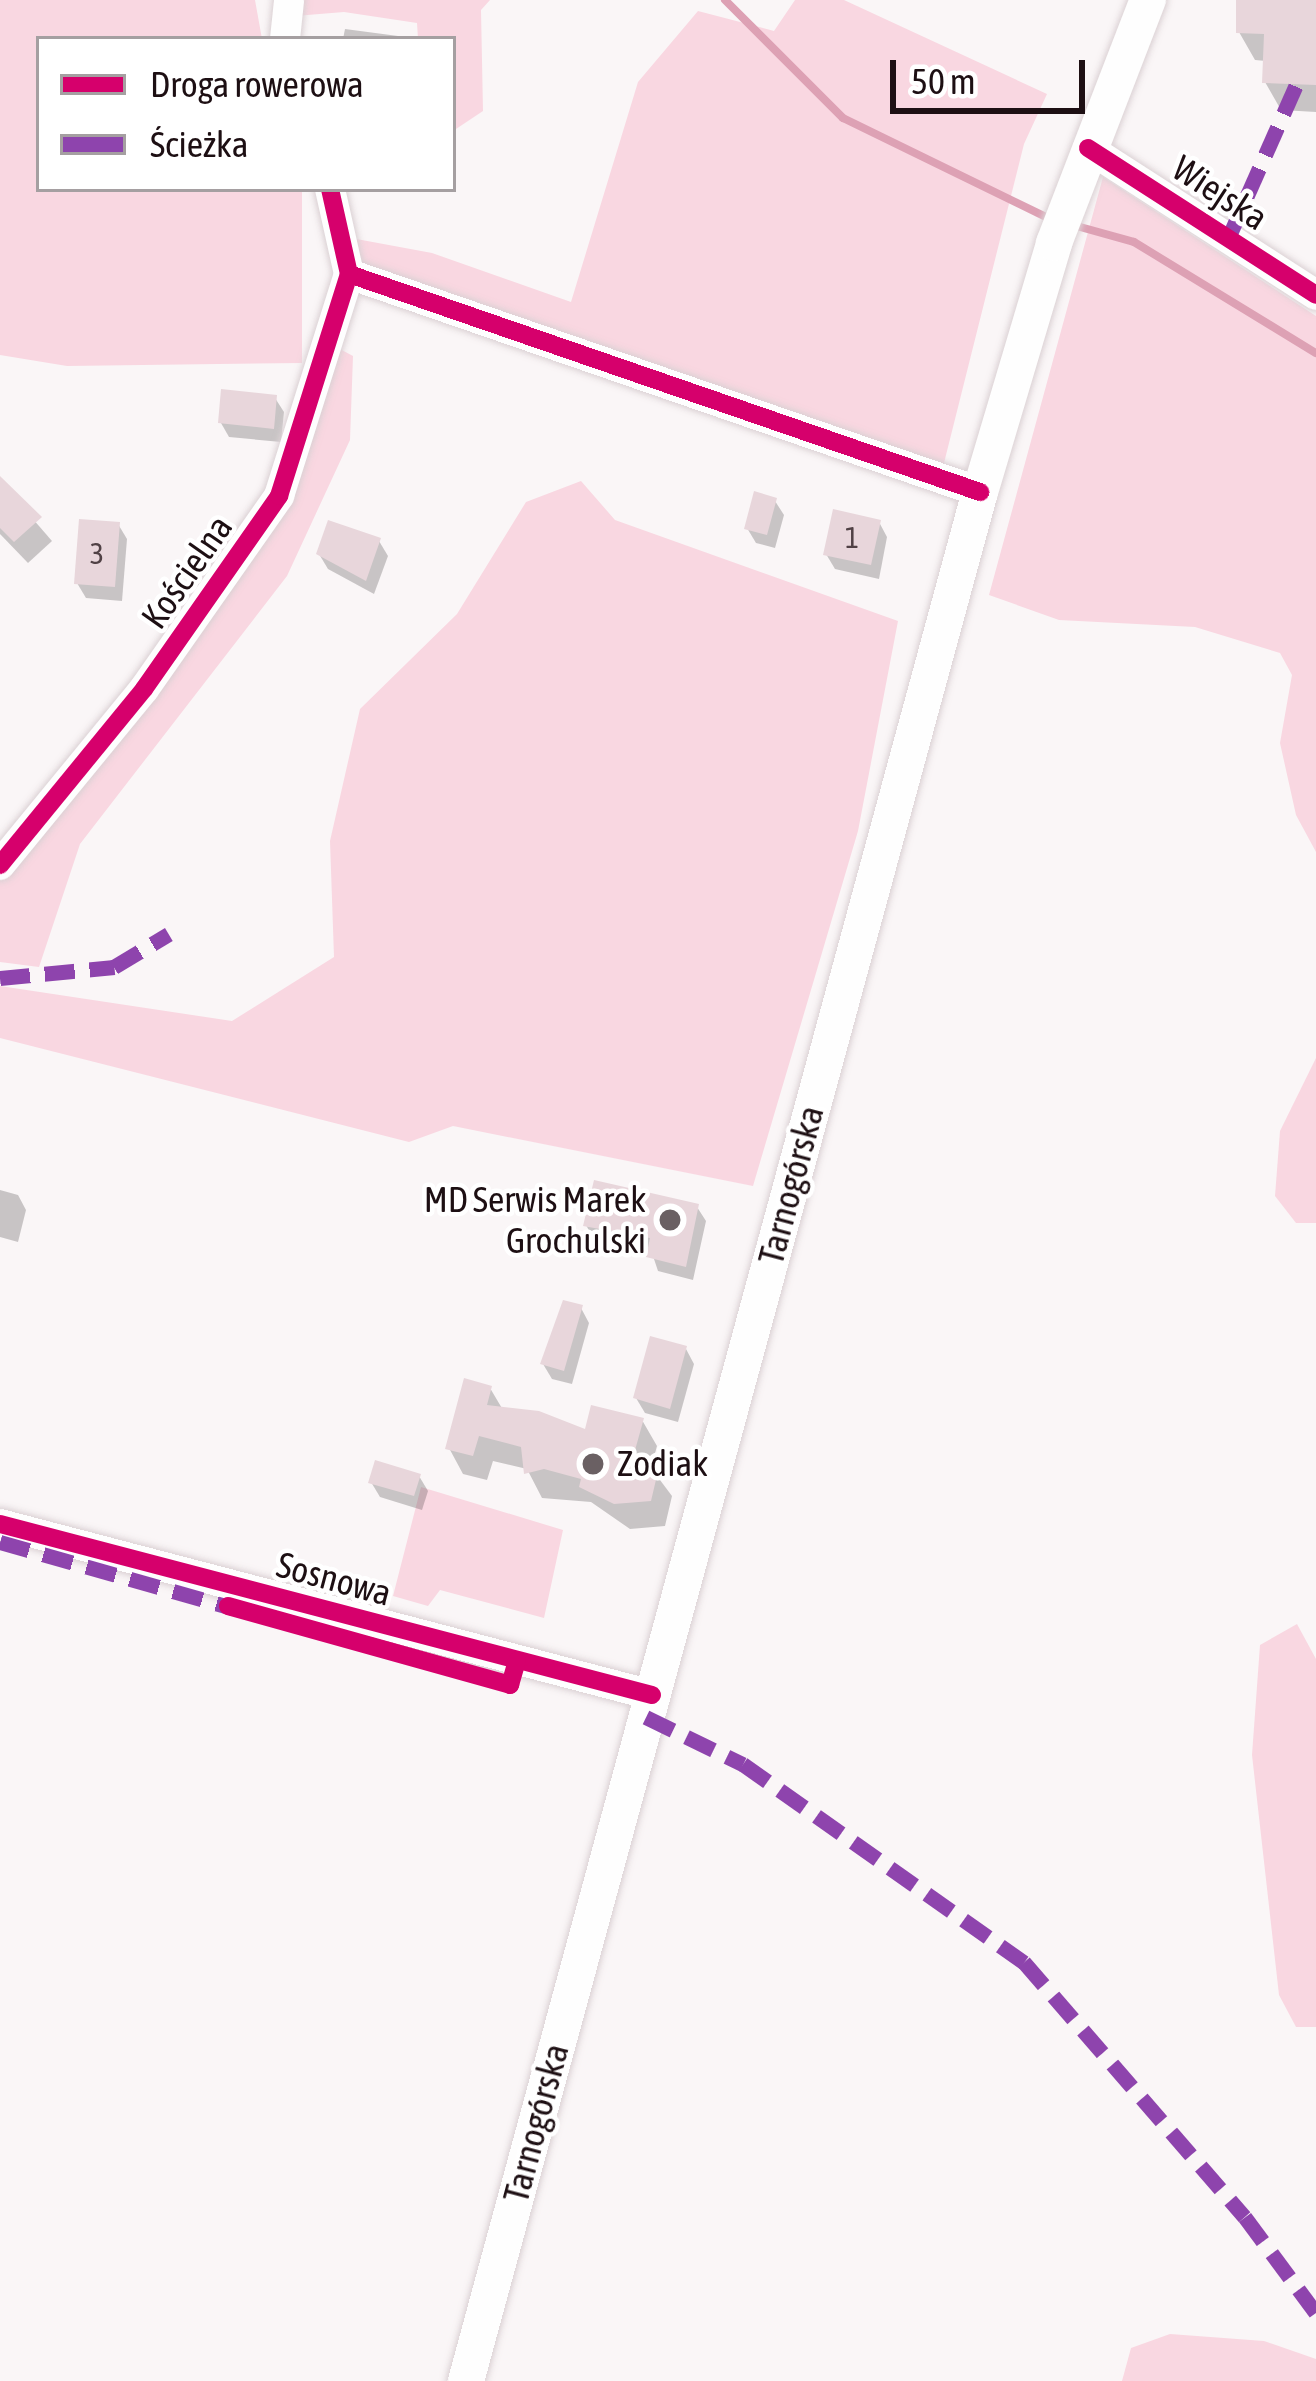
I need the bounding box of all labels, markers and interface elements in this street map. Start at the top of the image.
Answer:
legend [36,36,456,192]
scale bar [896,36,1091,110]
text: 50 m [911,60,976,102]
text: Droga rowerowa [150,63,364,105]
text: Ścieżka [150,123,249,165]
street label: Wiejska [1165,146,1275,240]
street label: Kościelna [133,507,241,637]
house number: 1 [845,519,859,555]
house number: 3 [90,535,104,571]
street label: Tarnogórska [749,1101,833,1269]
place label: MD Serwis Marek Grochulski [424,1177,646,1262]
marker: MD Serwis Marek Grochulski [657,1207,683,1233]
place label: Zodiak [617,1442,708,1486]
marker: Zodiak [580,1451,606,1477]
street label: Sosnowa [272,1543,396,1615]
street label: Tarnogórska [494,2039,578,2207]

